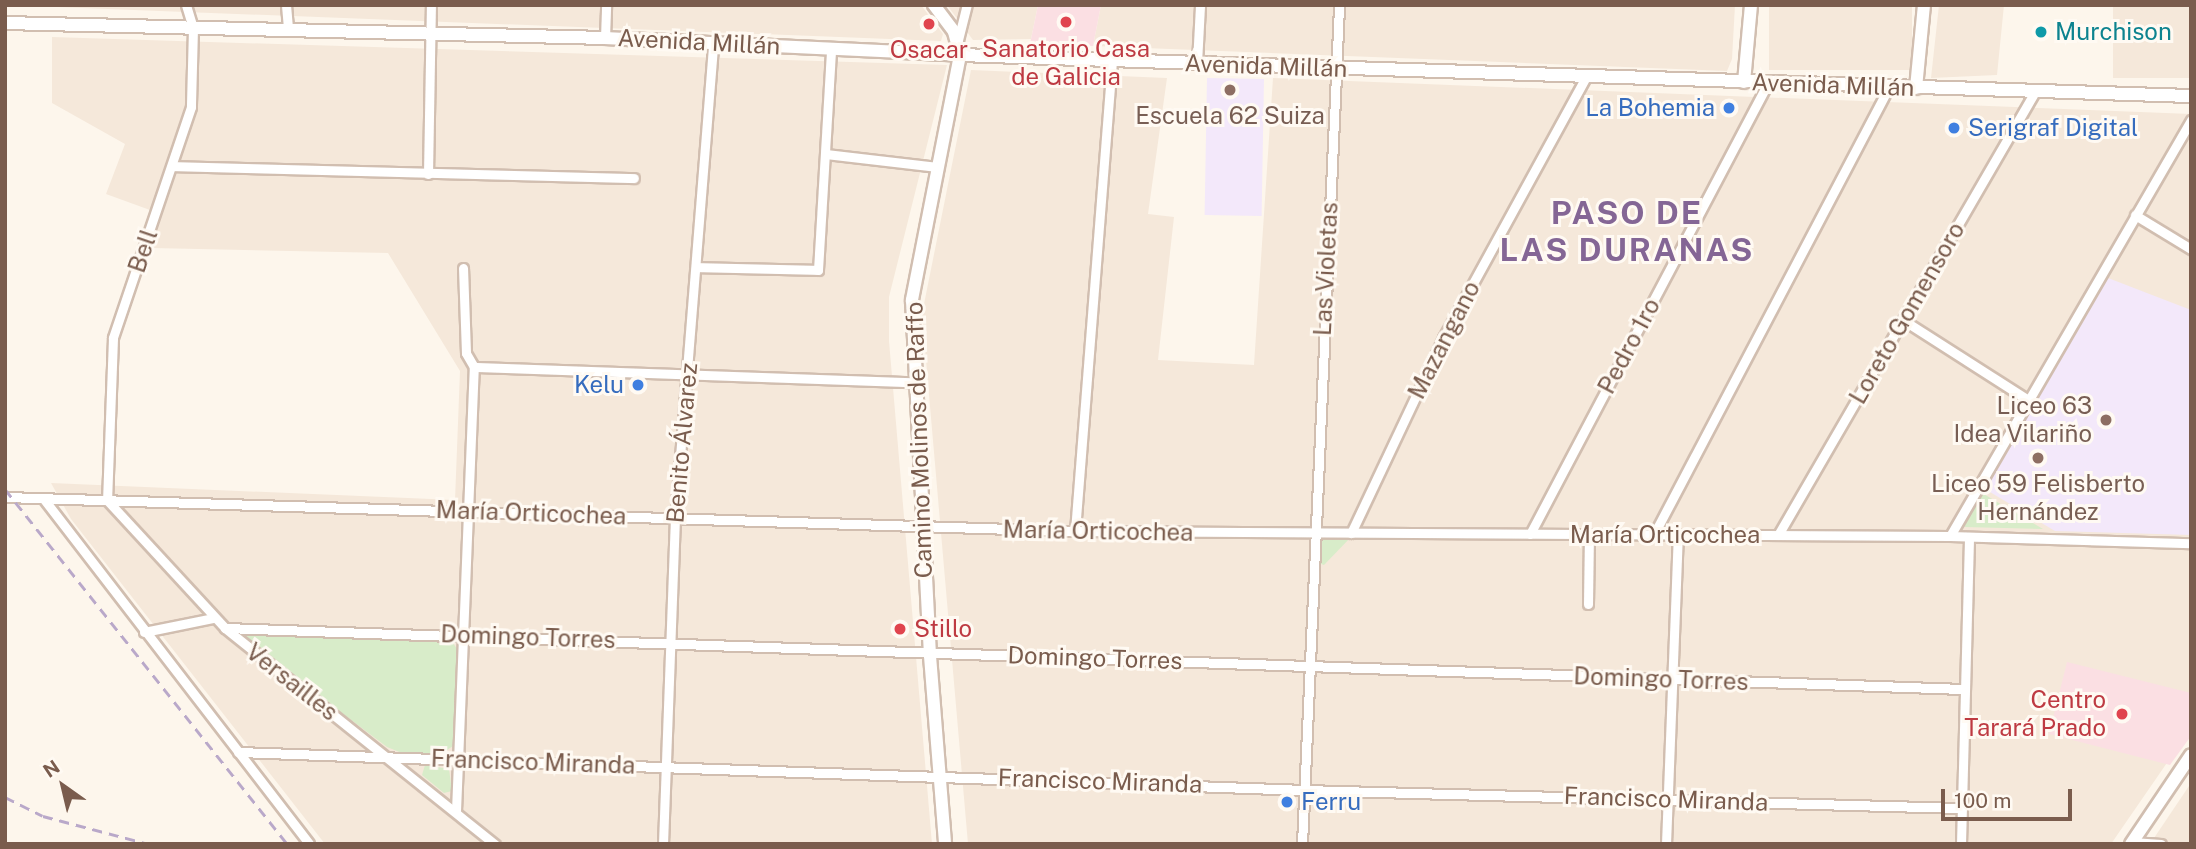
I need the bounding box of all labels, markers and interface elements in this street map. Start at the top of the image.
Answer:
marker: Sanatorio Casa de Galicia [1056,12,1076,32]
marker: Osacar [921,16,937,32]
place label: Murchison [2055,18,2172,46]
street label: Avenida Millán [617,23,781,61]
marker: Murchison [2033,24,2049,40]
place label: Sanatorio Casa de Galicia [982,35,1150,91]
place label: Osacar [890,36,968,64]
street label: Avenida Millán [1184,49,1348,83]
street label: Avenida Millán [1751,68,1915,102]
marker: Escuela 62 Suiza [1222,82,1238,98]
place label: La Bohemia [1585,94,1715,122]
marker: La Bohemia [1721,100,1737,116]
place label: Escuela 62 Suiza [1135,102,1325,130]
place label: Serigraf Digital [1968,114,2138,142]
marker: Serigraf Digital [1946,120,1962,136]
district label: PASO DE LAS DURANAS [1501,195,1753,270]
street label: Las Violetas [1308,201,1344,337]
street label: Loreto Gomensoro [1843,217,1971,409]
street label: Bell [122,226,164,276]
street label: Mazangano [1402,276,1486,404]
street label: Pedro 1ro [1592,293,1666,399]
street label: Camino Molinos de Raffo [900,301,938,579]
street label: Benito Álvarez [661,362,703,524]
place label: Kelu [574,371,624,399]
marker: Kelu [630,377,646,393]
place label: Liceo 63 Idea Vilariño [1953,392,2092,448]
marker: Liceo 63 Idea Vilariño [2098,412,2114,428]
marker: Liceo 59 Felisberto Hernández [2030,450,2046,466]
place label: Liceo 59 Felisberto Hernández [1931,470,2145,526]
street label: María Orticochea [435,495,627,531]
street label: María Orticochea [1003,515,1193,547]
street label: María Orticochea [1570,521,1760,549]
place label: Stillo [914,615,972,643]
street label: Domingo Torres [440,620,616,654]
marker: Stillo [892,621,908,637]
street label: Versailles [240,637,344,727]
street label: Domingo Torres [1007,641,1183,675]
street label: Domingo Torres [1573,662,1749,696]
place label: Centro Tarará Prado [1964,686,2106,742]
marker: Centro Tarará Prado [2112,704,2132,724]
street label: Francisco Miranda [430,744,636,780]
north arrow [28,751,98,821]
text: N [39,755,64,782]
street label: Francisco Miranda [997,763,1203,799]
scale bar [1944,776,2075,820]
street label: Francisco Miranda [1563,781,1769,817]
place label: Ferru [1301,788,1361,816]
text: 100 m [1954,788,2011,813]
marker: Ferru [1279,794,1295,810]

